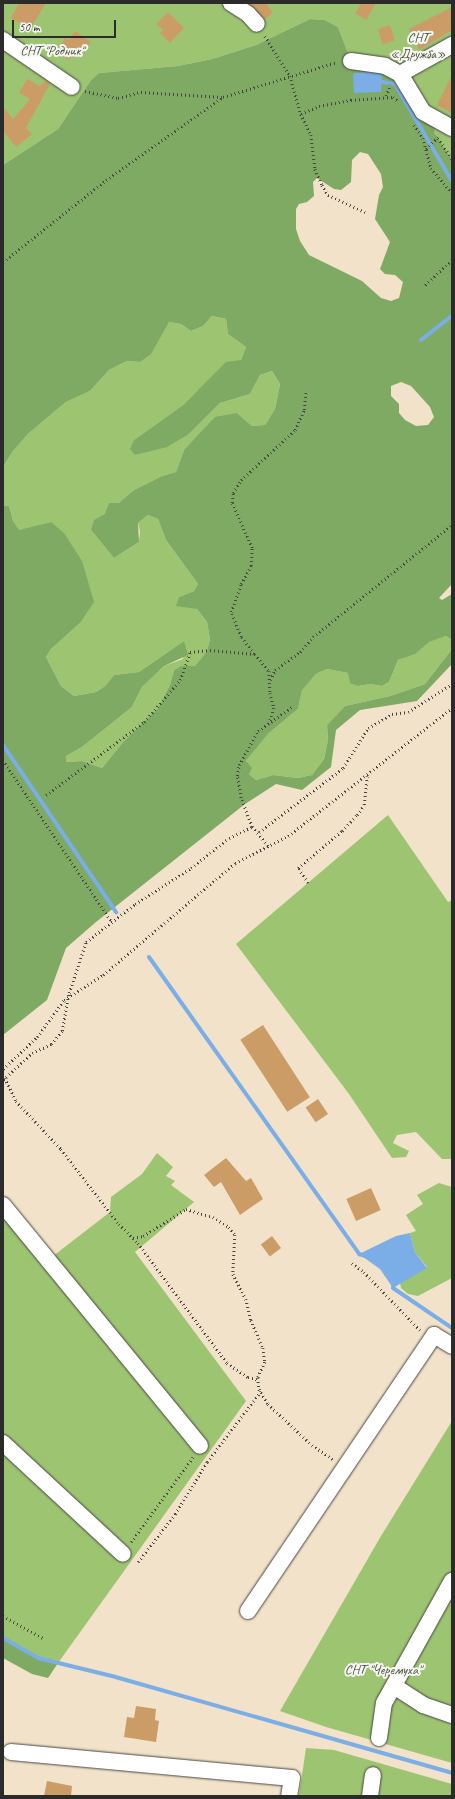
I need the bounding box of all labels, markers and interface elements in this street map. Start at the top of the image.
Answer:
scale bar [14,12,118,38]
text: 50 m [19,19,39,35]
park label: СНТ «Дружба» [390,30,446,62]
park label: СНТ ''Родник'' [20,43,84,59]
park label: СНТ "Черемуха" [345,1662,421,1678]

